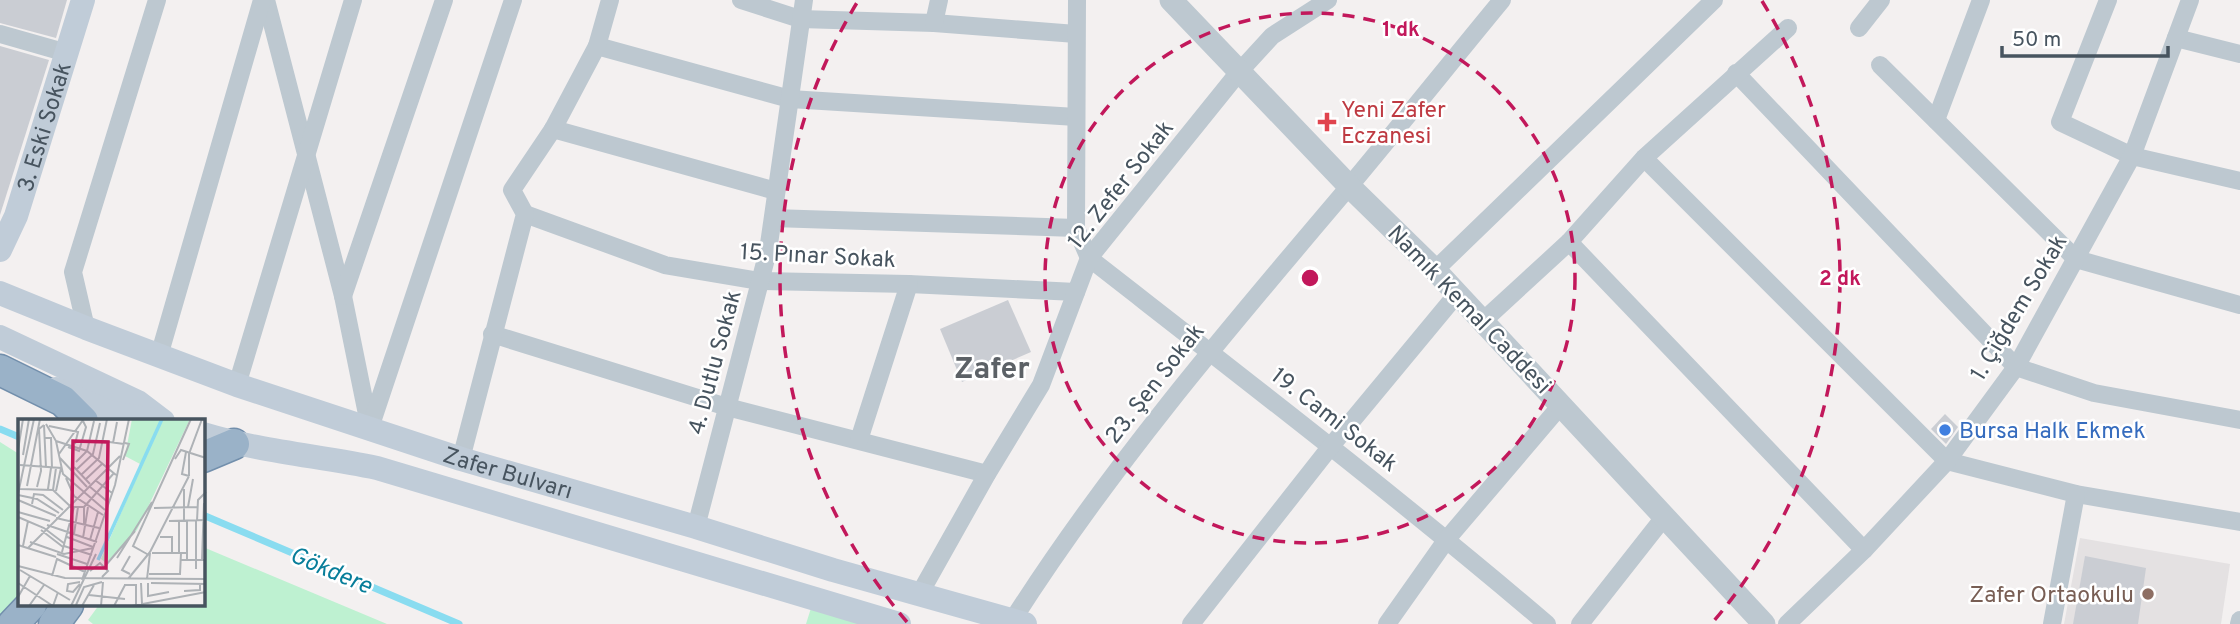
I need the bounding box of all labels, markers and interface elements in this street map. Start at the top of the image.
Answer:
scale bar [2002,14,2168,58]
text: 1 dk [1382,17,1420,44]
text: 50 m [2012,27,2061,54]
street label: 3. Eski Sokak [12,59,80,196]
place label: Yeni Zafer Eczanesi [1341,97,1446,152]
marker: Yeni Zafer Eczanesi [1319,114,1335,130]
street label: 12. Zefer Sokak [1063,115,1181,256]
street label: Namık Kemal Caddesi [1380,220,1556,401]
street label: 1. Çiğdem Sokak [1965,230,2075,387]
street label: 15. Pınar Sokak [739,239,896,276]
centre of rings [1298,266,1322,290]
text: 2 dk [1819,266,1861,293]
street label: 4. Dutlu Sokak [683,287,750,438]
street label: 23. Şen Sokak [1100,319,1212,451]
district label: Zafer [954,352,1030,389]
street label: 19. Cami Sokak [1264,362,1403,480]
place label: Bursa Halk Ekmek [1959,418,2146,447]
inset map [18,419,205,606]
marker: Bursa Halk Ekmek [1937,422,1953,438]
street label: Zafer Bulvarı [439,442,575,507]
water label: Gökdere [285,541,376,603]
place label: Zafer Ortaokulu [1969,582,2134,611]
marker: Zafer Ortaokulu [2140,586,2156,602]

